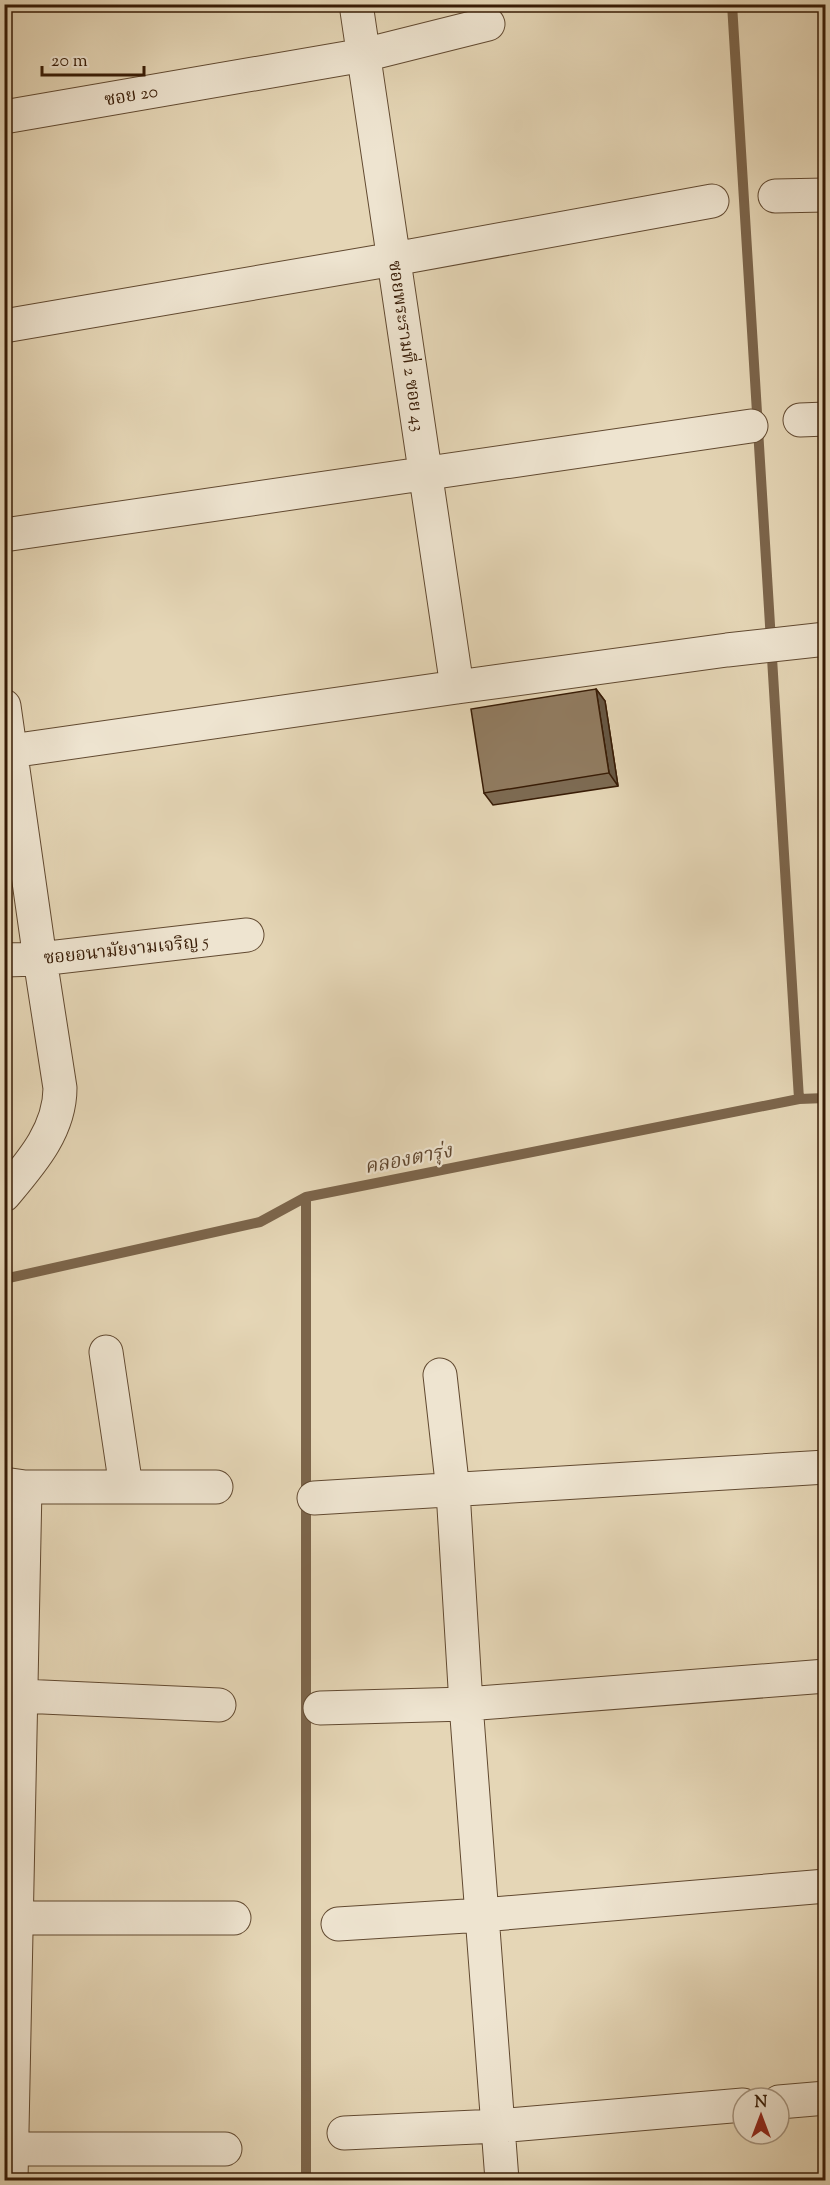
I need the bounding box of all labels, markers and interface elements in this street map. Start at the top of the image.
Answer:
scale bar [42,39,144,77]
text: 20 m [51,49,88,75]
street label: ซอย 20 [103,79,160,114]
street label: ซอยพระรามที่ 2 ซอย 43 [380,259,433,433]
street label: ซอยอนามัยงามเจริญ 5 [42,929,210,973]
water label: คลองตารุ่ง [362,1138,456,1183]
north arrow [731,2086,791,2146]
text: N [755,2092,768,2115]

